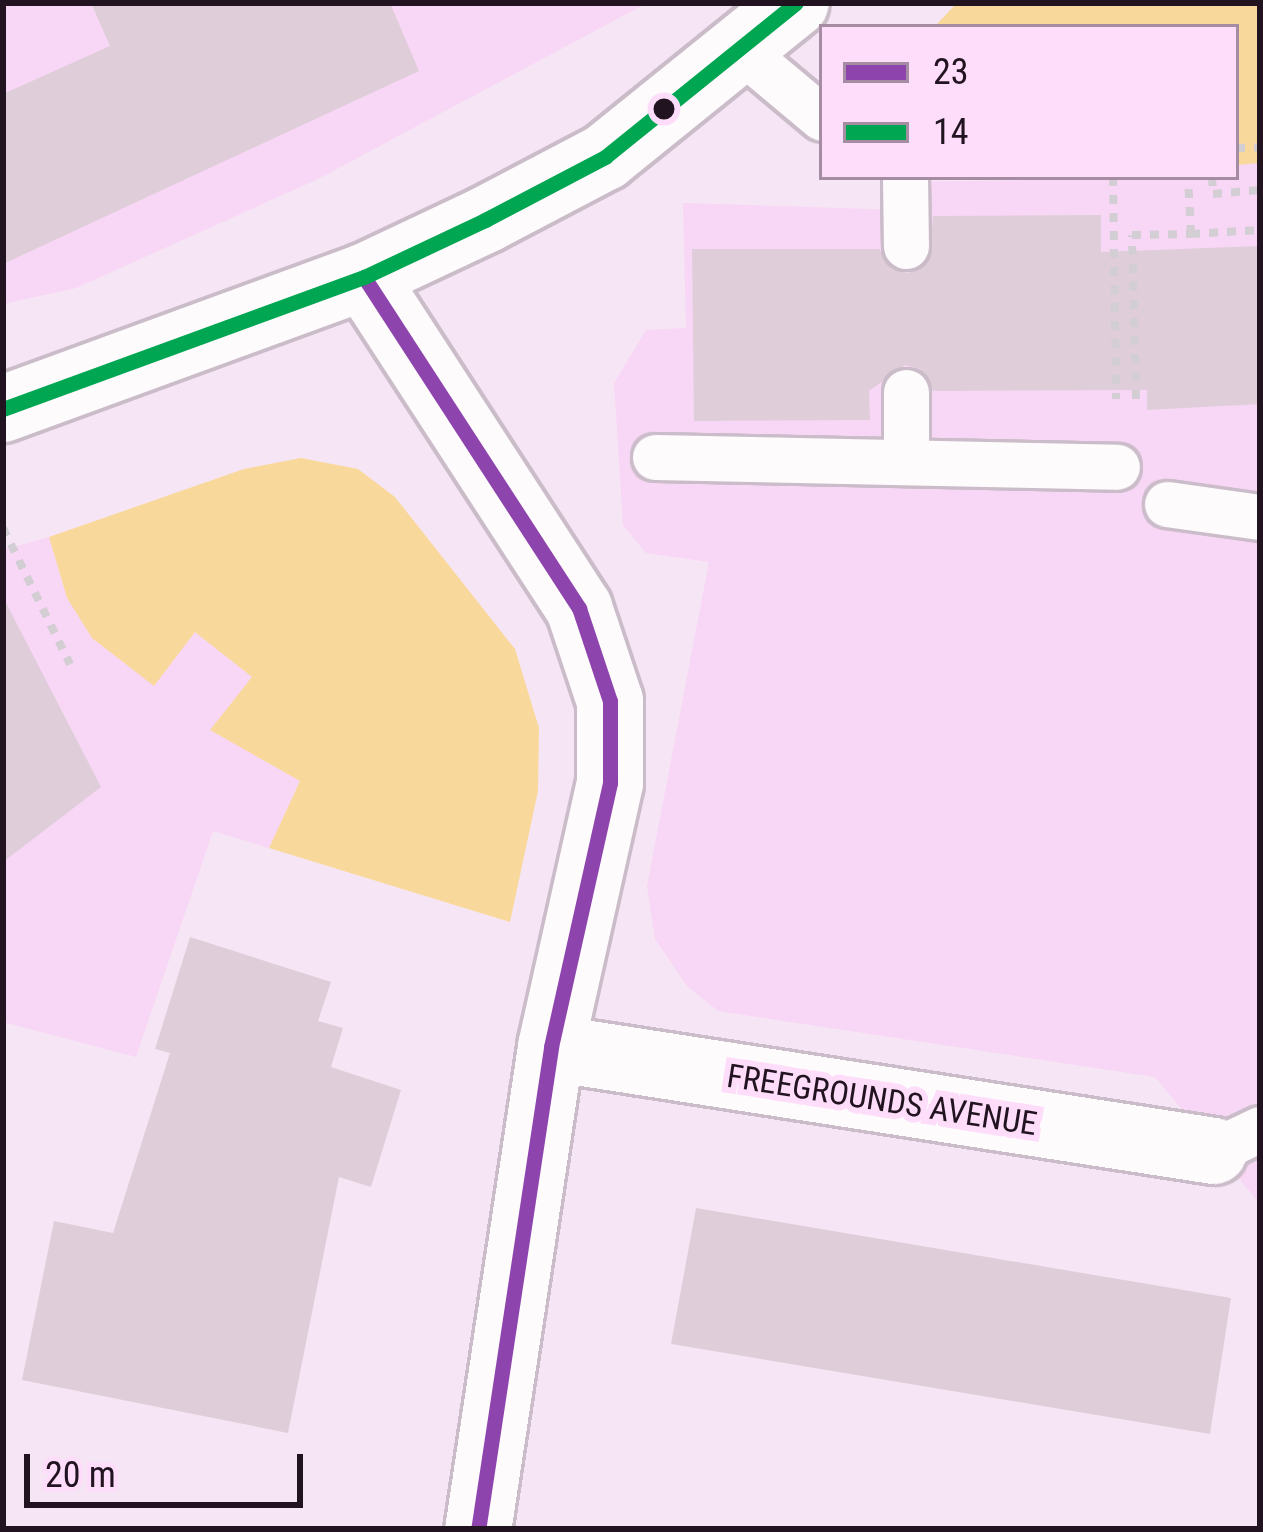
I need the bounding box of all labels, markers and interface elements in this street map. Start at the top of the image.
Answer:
legend [819,24,1239,180]
text: 23 [933,51,969,93]
unlabelled marker [653,98,675,120]
text: 14 [933,111,969,153]
street label: FREEGROUNDS AVENUE [724,1056,1040,1144]
scale bar [30,1430,309,1504]
text: 20 m [45,1454,116,1496]

